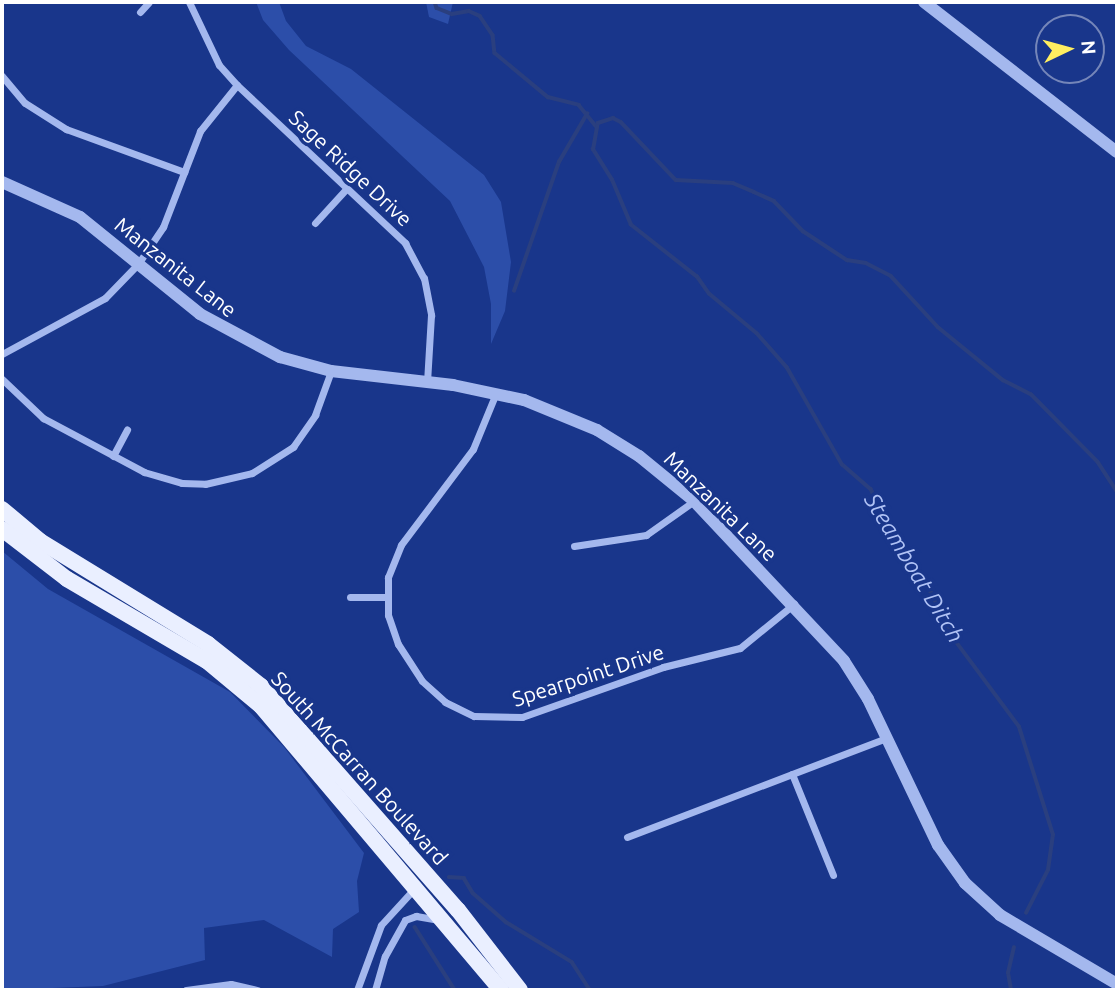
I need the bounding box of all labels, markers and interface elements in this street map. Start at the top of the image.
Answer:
north arrow [1035,14,1105,84]
text: N [1077,39,1101,55]
street label: Sage Ridge Drive [284,105,418,231]
street label: Manzanita Lane [110,212,242,322]
street label: Manzanita Lane [659,446,783,566]
water label: Steamboat Ditch [858,488,970,648]
street label: Spearpoint Drive [509,639,667,711]
street label: South McCarran Boulevard [267,666,453,870]

